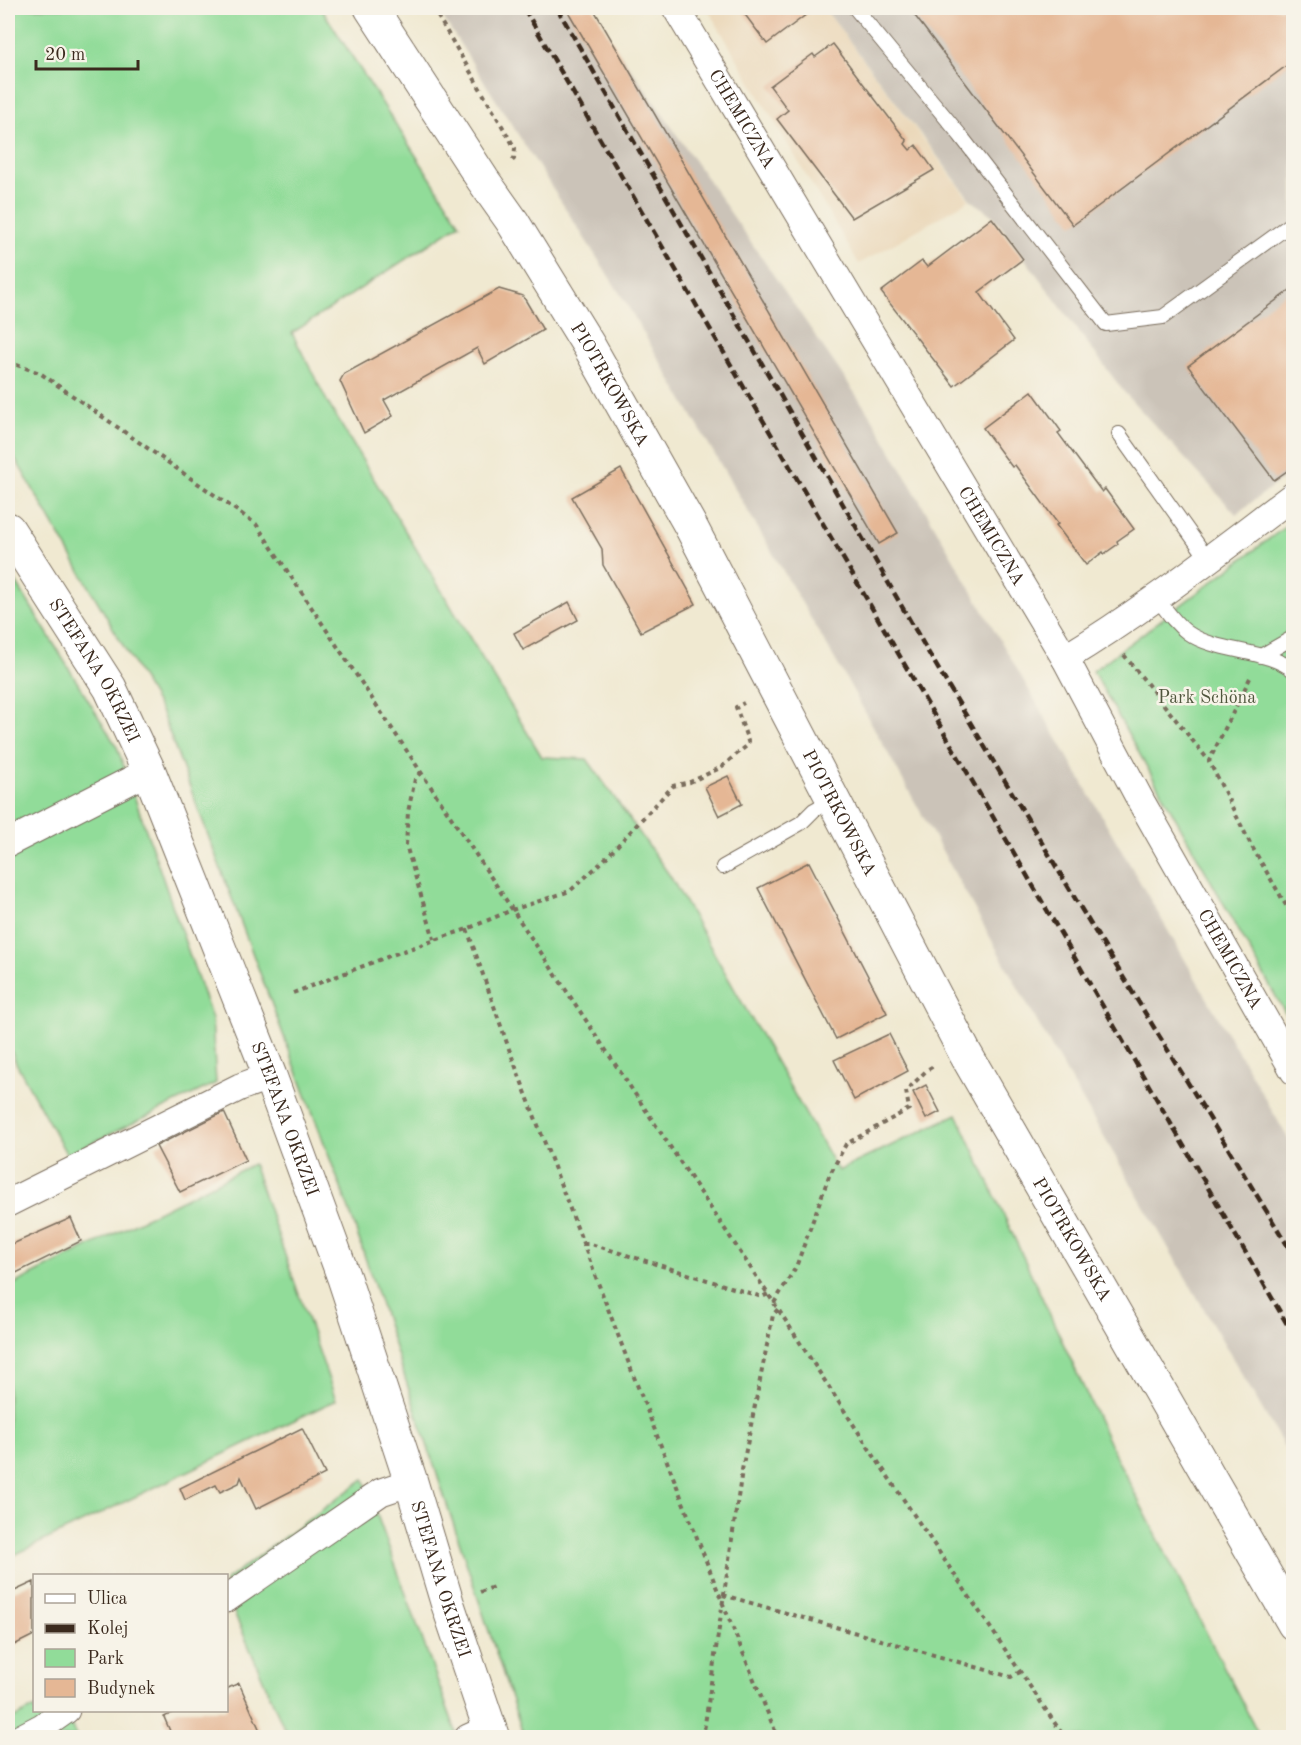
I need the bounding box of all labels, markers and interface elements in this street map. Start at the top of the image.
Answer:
scale bar [36,33,138,71]
text: 20 m [45,46,85,64]
street label: CHEMICZNA [705,67,778,172]
street label: PIOTRKOWSKA [567,320,652,450]
street label: CHEMICZNA [955,484,1027,589]
street label: STEFANA OKRZEI [45,596,142,745]
park label: Park Schöna [1158,689,1256,707]
street label: PIOTRKOWSKA [799,747,879,879]
street label: CHEMICZNA [1194,906,1265,1013]
street label: STEFANA OKRZEI [247,1039,321,1199]
street label: PIOTRKOWSKA [1029,1175,1114,1305]
street label: STEFANA OKRZEI [407,1499,473,1660]
legend [33,1574,228,1712]
text: Ulica [87,1590,128,1608]
text: Kolej [87,1620,128,1638]
text: Park [87,1650,124,1668]
text: Budynek [87,1680,155,1698]

